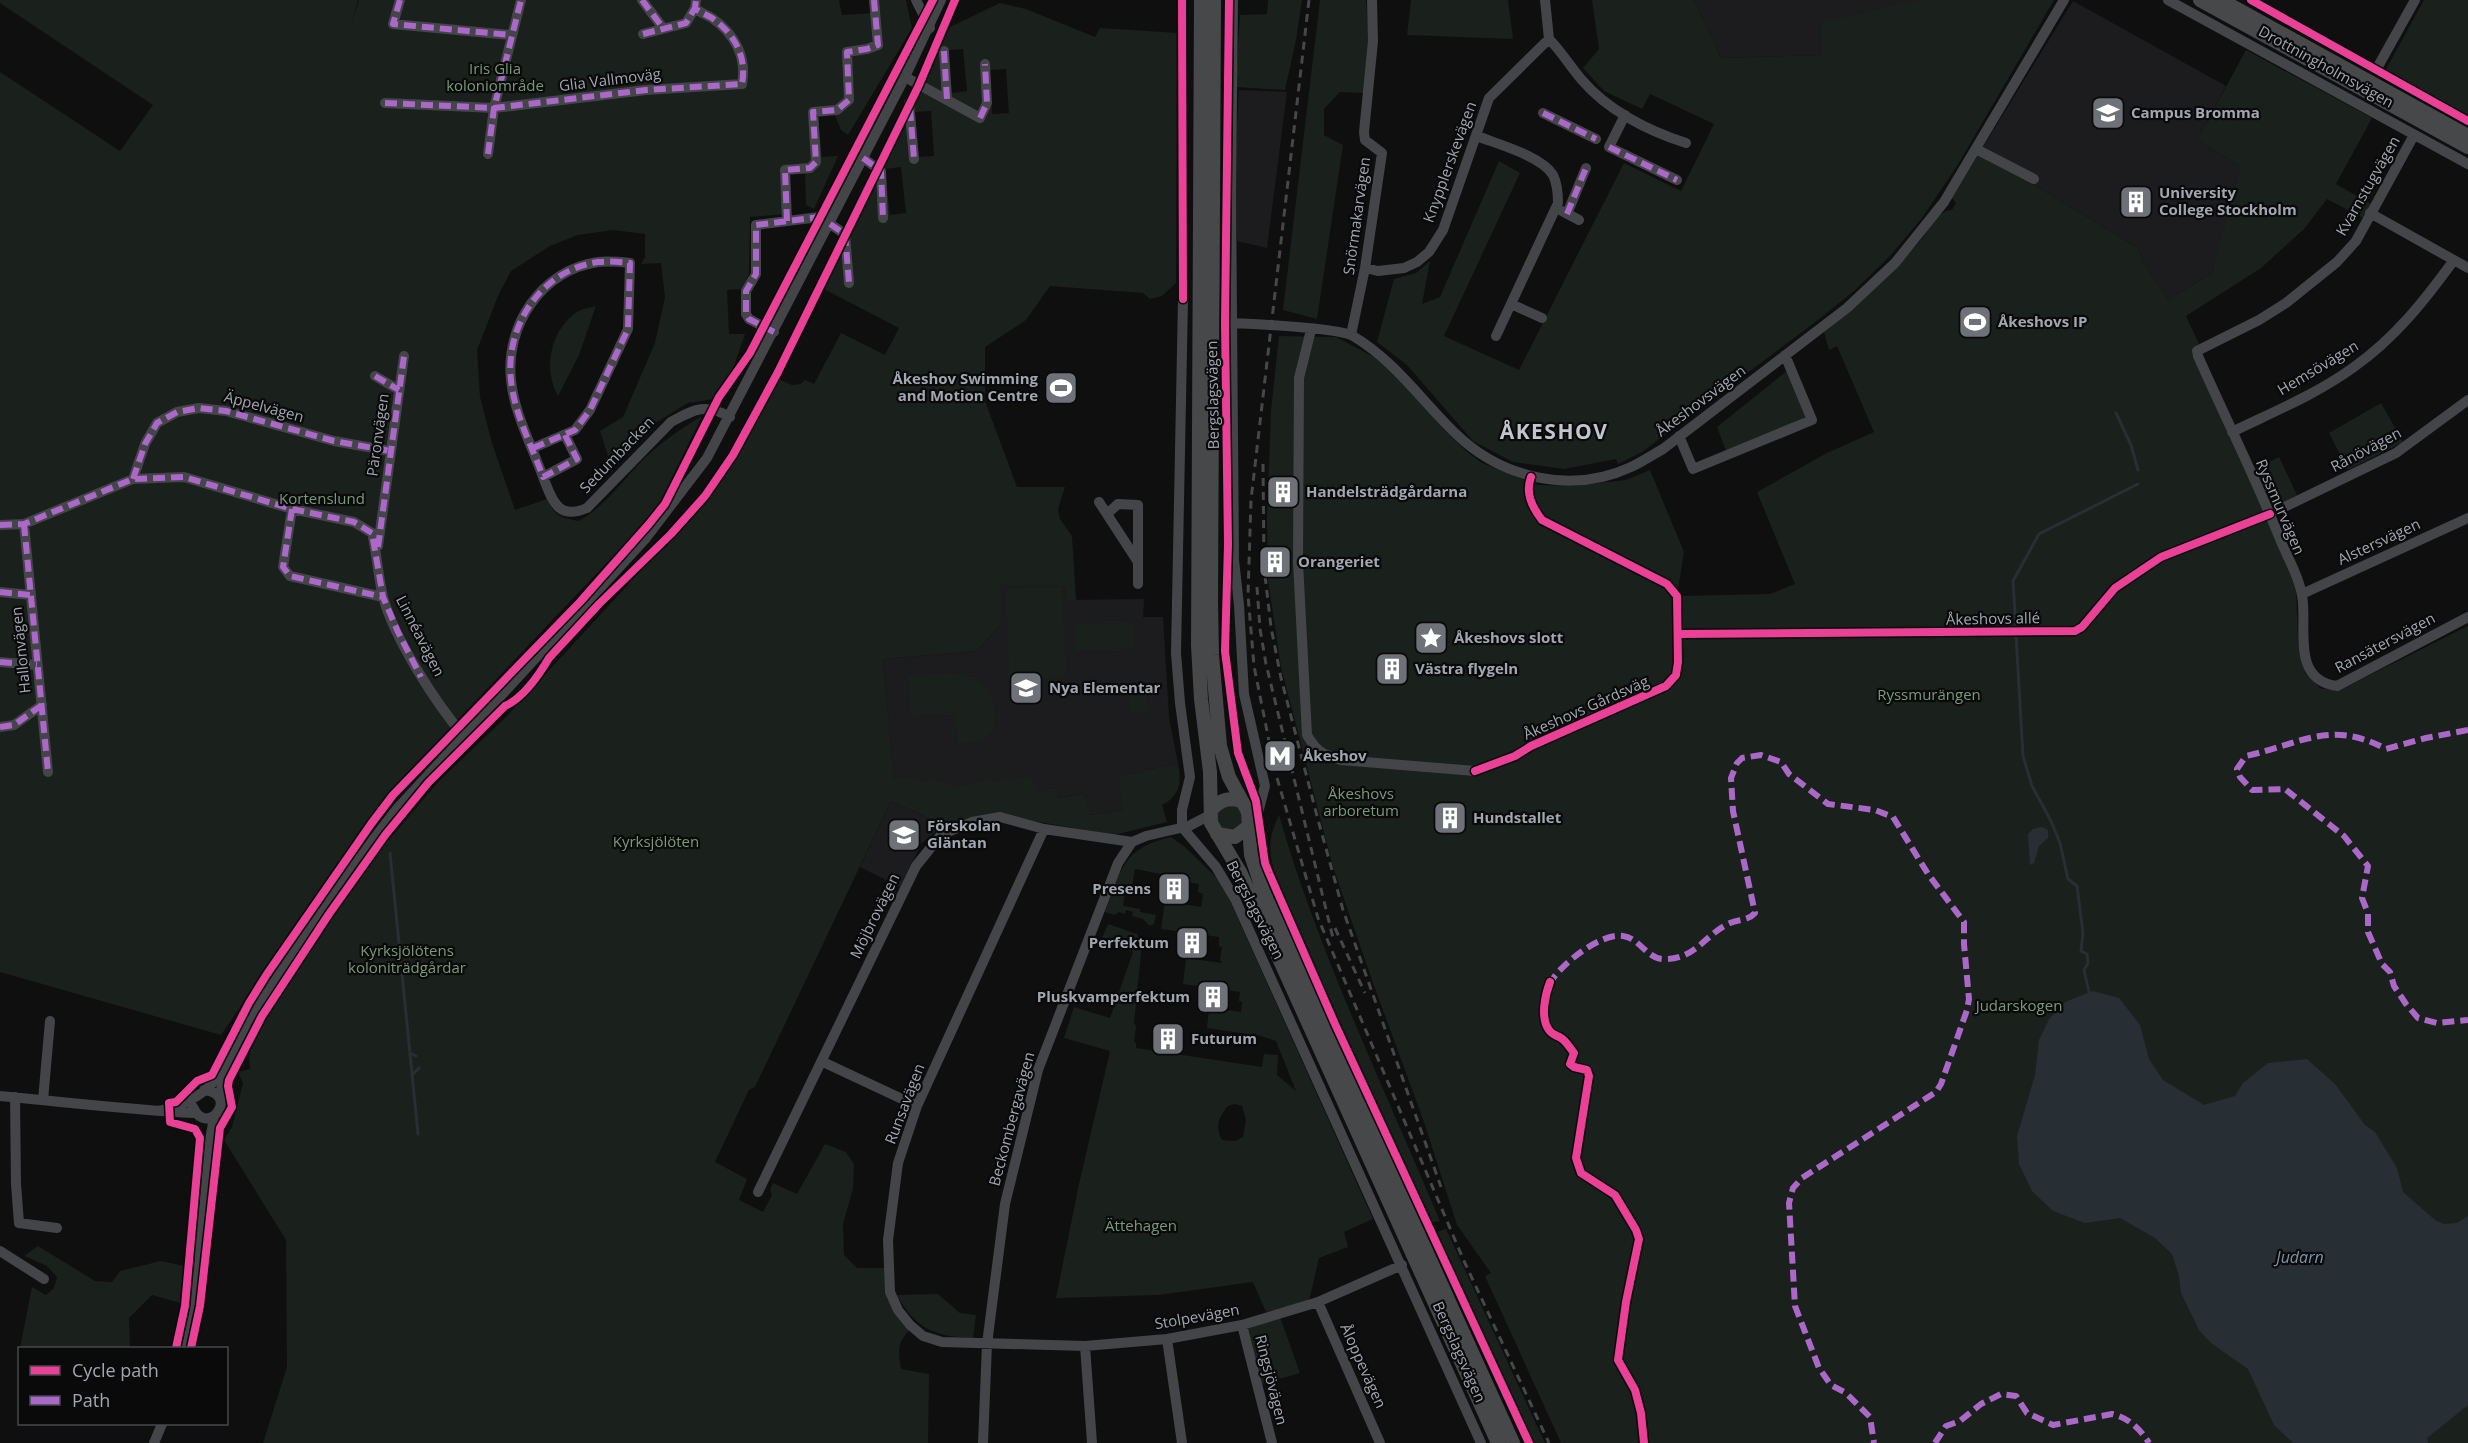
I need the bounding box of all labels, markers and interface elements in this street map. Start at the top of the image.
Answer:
street label: Drottningholmsvägen [2255,21,2398,112]
park label: Iris Glia koloniområde [446,58,544,95]
street label: Glia Vallmoväg [558,63,662,95]
school or university icon: Campus Bromma [2090,95,2126,131]
street label: Knypplerskevägen [1418,98,1480,225]
place label: Campus Bromma [2131,102,2260,122]
street label: Kvarnstugvägen [2331,132,2404,239]
street label: Snörmakarvägen [1338,156,1374,276]
place label: University College Stockholm [2159,182,2297,219]
building icon: University College Stockholm [2118,184,2154,220]
sports icon: Åkeshovs IP [1957,304,1993,340]
place label: Åkeshovs IP [1998,311,2087,331]
street label: Hemsövägen [2273,335,2362,399]
street label: Bergslagsvägen [1201,341,1223,449]
street label: Åkeshovsvägen [1651,360,1749,441]
place label: Åkeshov Swimming and Motion Centre [892,368,1039,405]
sports icon: Åkeshov Swimming and Motion Centre [1043,370,1079,406]
street label: Äppelvägen [222,386,306,426]
street label: Päronvägen [361,392,393,478]
street label: Sedumbacken [575,412,658,497]
district label: ÅKESHOV [1500,417,1608,445]
street label: Rånövägen [2327,422,2404,476]
street label: Ryssmurvägen [2252,456,2310,557]
building icon: Handelsträdgårdarna [1265,474,1301,510]
place label: Handelsträdgårdarna [1306,481,1467,501]
park label: Kortenslund [279,488,365,508]
street label: Alstersvägen [2334,513,2423,569]
building icon: Orangeriet [1257,544,1293,580]
place label: Orangeriet [1298,551,1380,571]
street label: Linnéavägen [392,592,450,679]
street label: Hallonvägen [6,606,34,694]
street label: Åkeshovs allé [1946,607,2040,629]
street label: Ransätersvägen [2331,607,2438,677]
place icon: Åkeshovs slott [1413,620,1449,656]
place label: Åkeshovs slott [1454,627,1564,647]
building icon: Västra flygeln [1374,651,1410,687]
place label: Västra flygeln [1415,658,1518,678]
school or university icon: Nya Elementar [1008,670,1044,706]
street label: Åkeshovs Gårdsväg [1520,670,1651,744]
place label: Nya Elementar [1049,677,1161,697]
park label: Ryssmurängen [1877,684,1981,704]
metro station icon: Åkeshov [1262,738,1298,774]
place label: Åkeshov [1303,745,1367,765]
park label: Åkeshovs arboretum [1323,783,1399,820]
building icon: Hundstallet [1432,800,1468,836]
place label: Hundstallet [1473,807,1562,827]
place label: Förskolan Gläntan [927,815,1001,852]
school or university icon: Förskolan Gläntan [886,817,922,853]
park label: Kyrksjölöten [613,831,699,851]
street label: Bergslagsvägen [1222,857,1289,962]
street label: Möjbrovägen [845,870,903,961]
building icon: Presens [1156,871,1192,907]
place label: Presens [1092,878,1151,898]
building icon: Perfektum [1174,925,1210,961]
place label: Perfektum [1089,932,1169,952]
park label: Kyrksjölötens koloniträdgårdar [348,940,466,977]
building icon: Pluskvamperfektum [1195,979,1231,1015]
place label: Pluskvamperfektum [1037,986,1190,1006]
park label: Judarskogen [1974,995,2062,1015]
building icon: Futurum [1150,1021,1186,1057]
place label: Futurum [1191,1028,1257,1048]
street label: Beckombergavägen [984,1050,1039,1188]
street label: Runsavägen [880,1061,929,1147]
park label: Ättehagen [1105,1215,1177,1235]
water label: Judarn [2273,1246,2324,1268]
street label: Bergslagsvägen [1429,1298,1491,1405]
street label: Stolpevägen [1153,1299,1241,1333]
street label: Åloppevägen [1336,1320,1391,1411]
street label: Ringsjövägen [1251,1333,1293,1427]
legend [18,1347,228,1425]
text: Cycle path [72,1358,159,1382]
text: Path [72,1388,110,1412]

